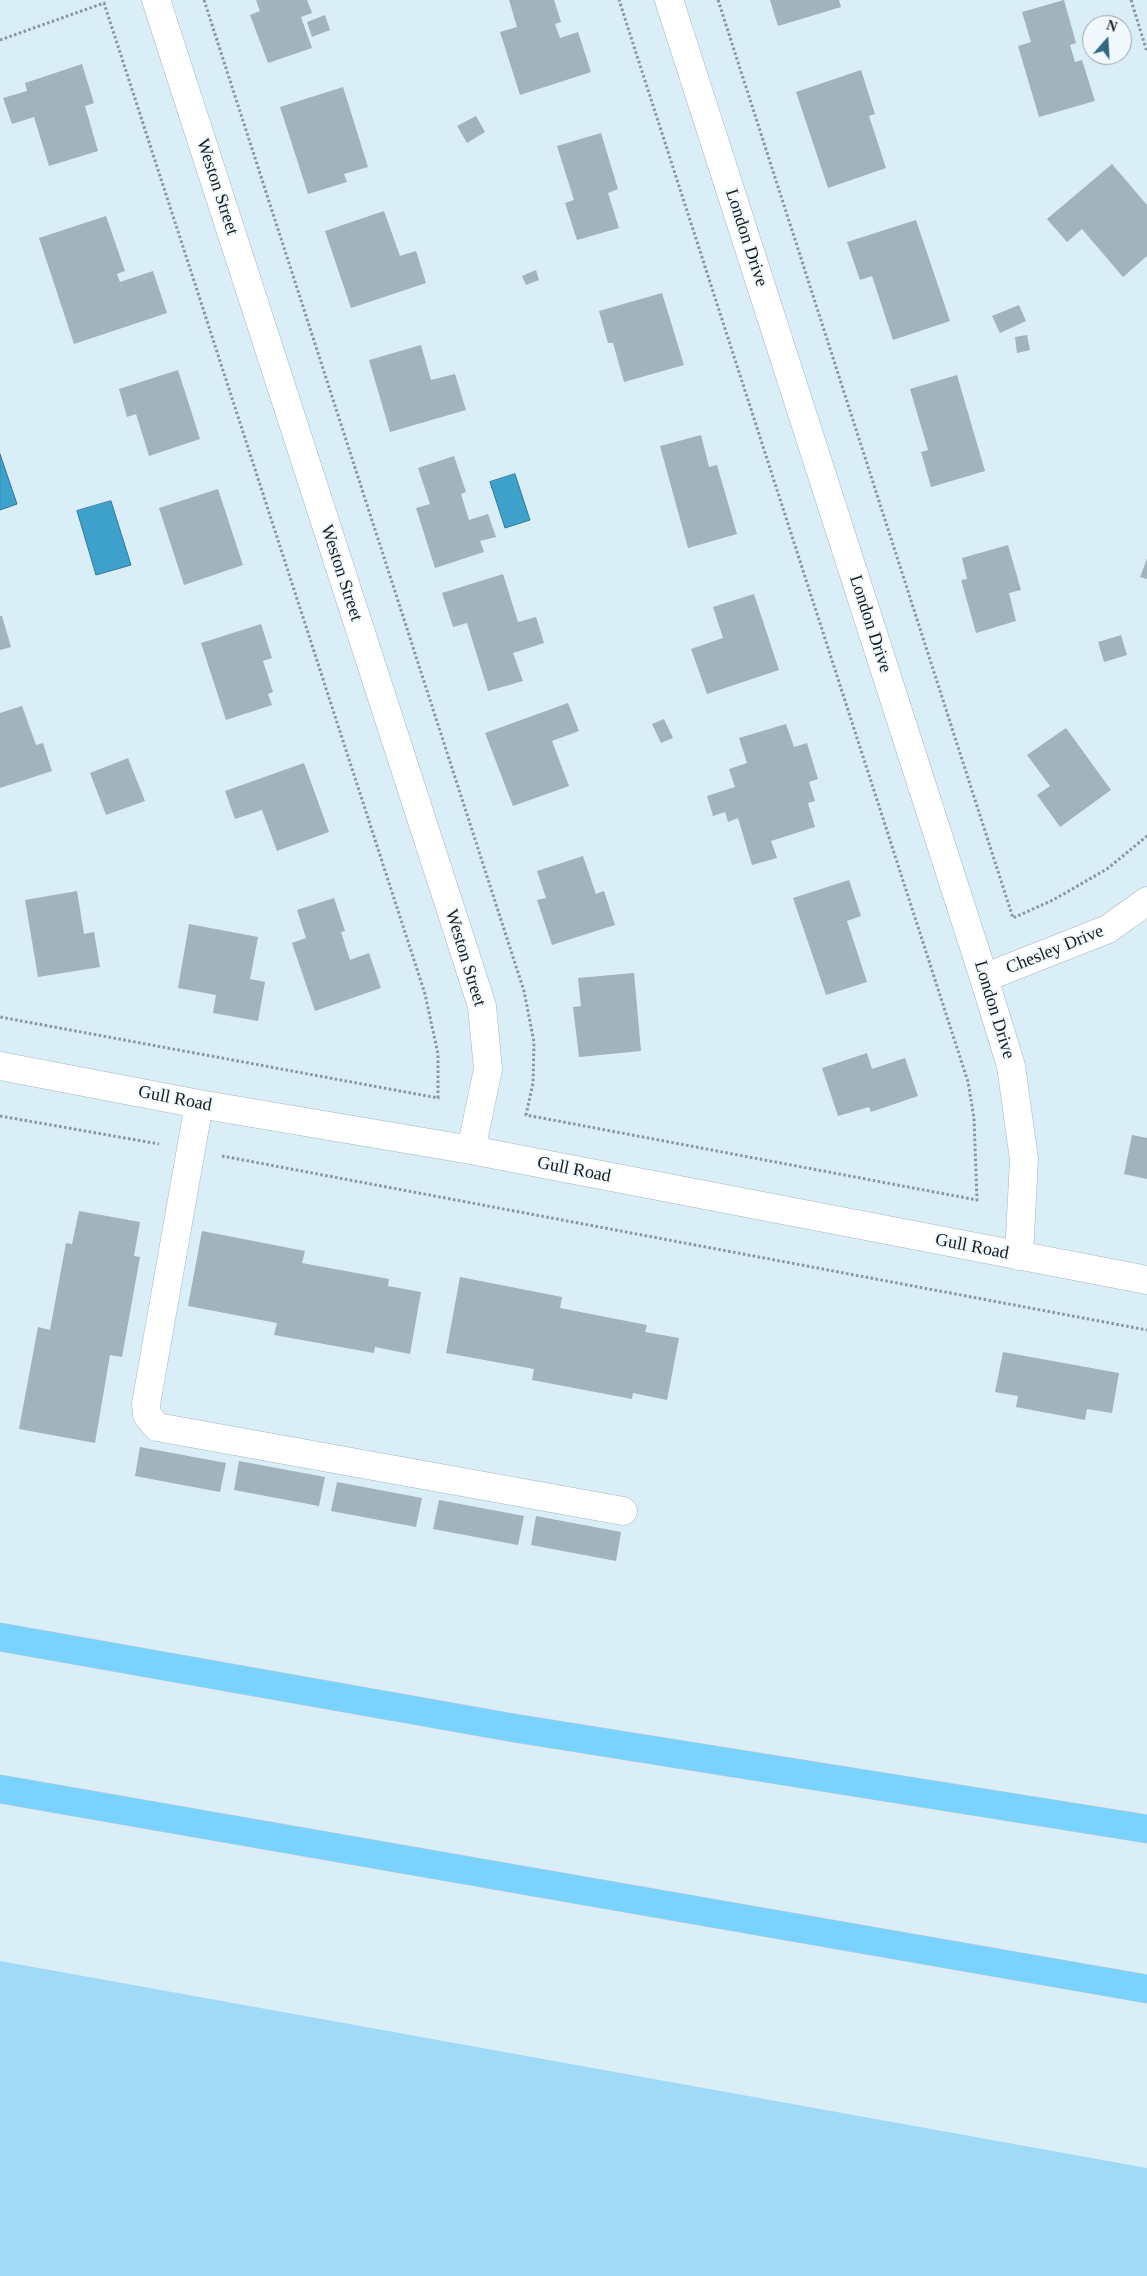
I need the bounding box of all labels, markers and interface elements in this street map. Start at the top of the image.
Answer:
north arrow [1082,15,1132,65]
text: N [1104,18,1119,35]
street label: Weston Street [191,136,243,238]
street label: London Drive [720,186,772,290]
street label: Weston Street [315,522,367,624]
street label: London Drive [844,572,896,676]
street label: Weston Street [440,907,490,1009]
street label: Chesley Drive [1003,921,1107,979]
street label: London Drive [969,958,1019,1062]
street label: Gull Road [136,1081,214,1117]
street label: Gull Road [535,1152,613,1188]
street label: Gull Road [933,1229,1011,1265]

